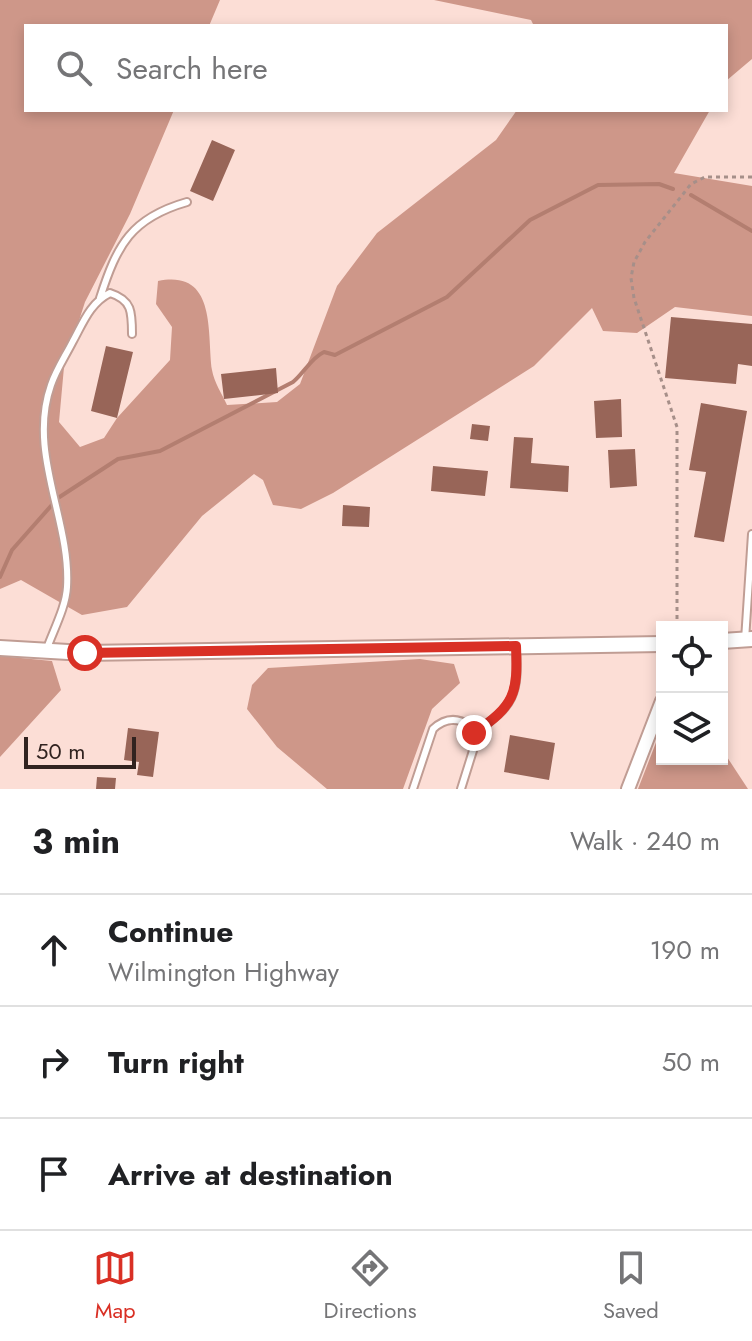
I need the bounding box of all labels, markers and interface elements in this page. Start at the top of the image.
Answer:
search box [24,24,728,112]
icon: search [52,46,96,90]
text: Search here [116,47,268,90]
map controls [656,621,728,765]
button: locate [656,621,728,693]
route start [67,635,103,671]
button: layers [656,693,728,765]
route end [456,715,492,751]
scale bar [24,733,136,769]
text: 50 m [36,735,85,767]
text: 3 min [32,817,120,866]
text: Walk · 240 m [570,822,720,860]
text: Continue [108,910,234,953]
icon: ahead [32,928,76,972]
text: 190 m [650,931,720,969]
text: Wilmington Highway [108,953,339,991]
icon: right [32,1040,76,1084]
text: Turn right [108,1041,244,1084]
text: 50 m [662,1043,720,1081]
icon: arrive [32,1152,76,1196]
text: Arrive at destination [108,1153,393,1196]
tab: Map [93,1246,137,1326]
tab: Directions [324,1246,417,1326]
tab: Saved [603,1246,659,1326]

